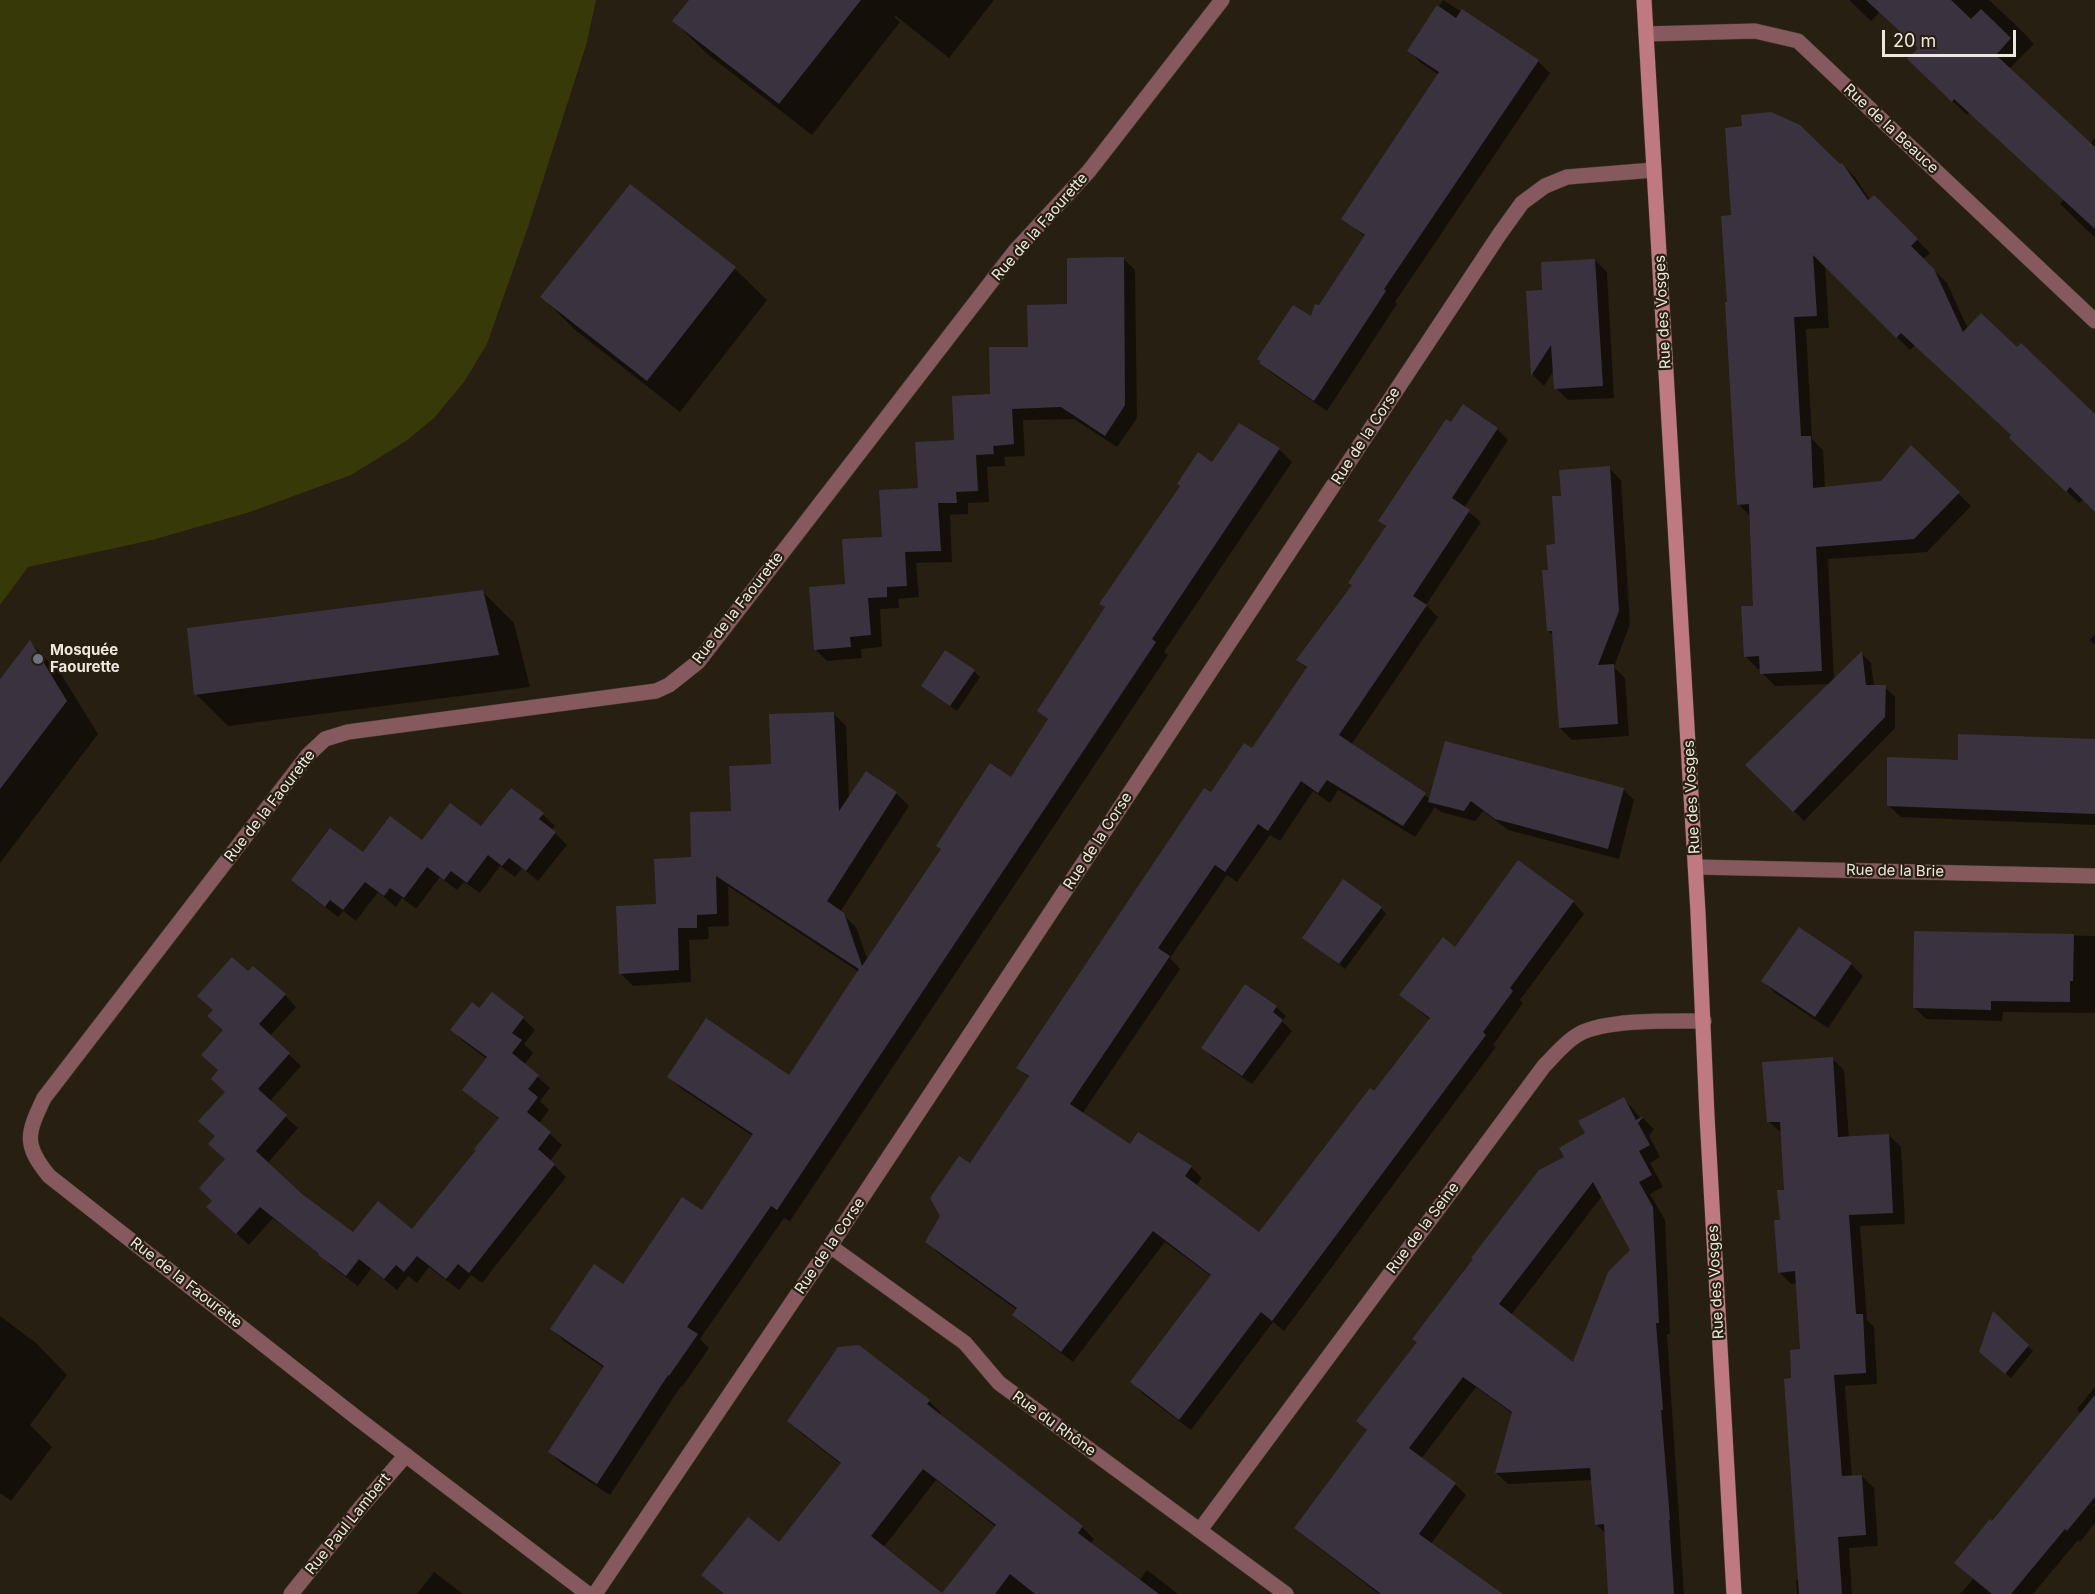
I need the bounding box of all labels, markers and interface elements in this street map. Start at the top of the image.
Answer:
scale bar [1885,18,2018,56]
text: 20 m [1893,30,1936,51]
street label: Rue de la Beauce [1840,80,1942,178]
street label: Rue de la Faourette [988,169,1092,285]
street label: Rue des Vosges [1651,255,1675,369]
street label: Rue de la Corse [1328,384,1404,488]
street label: Rue de la Faourette [689,549,787,667]
place label: Mosquée Faourette [50,641,120,676]
marker: Mosquée Faourette [31,652,45,666]
street label: Rue des Vosges [1680,740,1704,854]
street label: Rue de la Faourette [221,747,319,865]
street label: Rue de la Corse [1060,789,1136,893]
street label: Rue de la Brie [1846,861,1944,881]
street label: Rue de la Seine [1383,1179,1463,1277]
street label: Rue de la Corse [791,1194,869,1298]
street label: Rue des Vosges [1704,1225,1728,1339]
street label: Rue de la Faourette [127,1234,245,1332]
street label: Rue du Rhône [1009,1388,1099,1460]
street label: Rue Paul Lambert [302,1470,394,1578]

